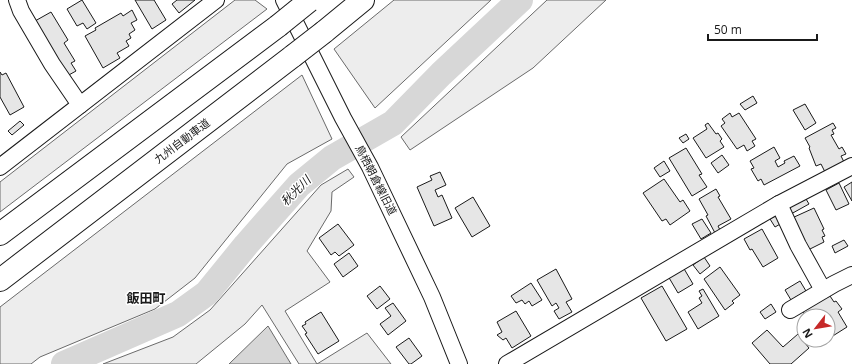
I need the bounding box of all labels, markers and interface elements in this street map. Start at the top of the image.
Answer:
scale bar [708,16,817,42]
text: 50 m [714,21,742,38]
street label: 九州自動車道 [151,115,213,166]
street label: 鳥栖朝倉線旧道 [352,142,401,217]
water label: 秋光川 [277,170,316,209]
district label: 飯田町 [126,289,166,307]
north arrow [796,308,836,348]
text: N [798,326,816,341]

